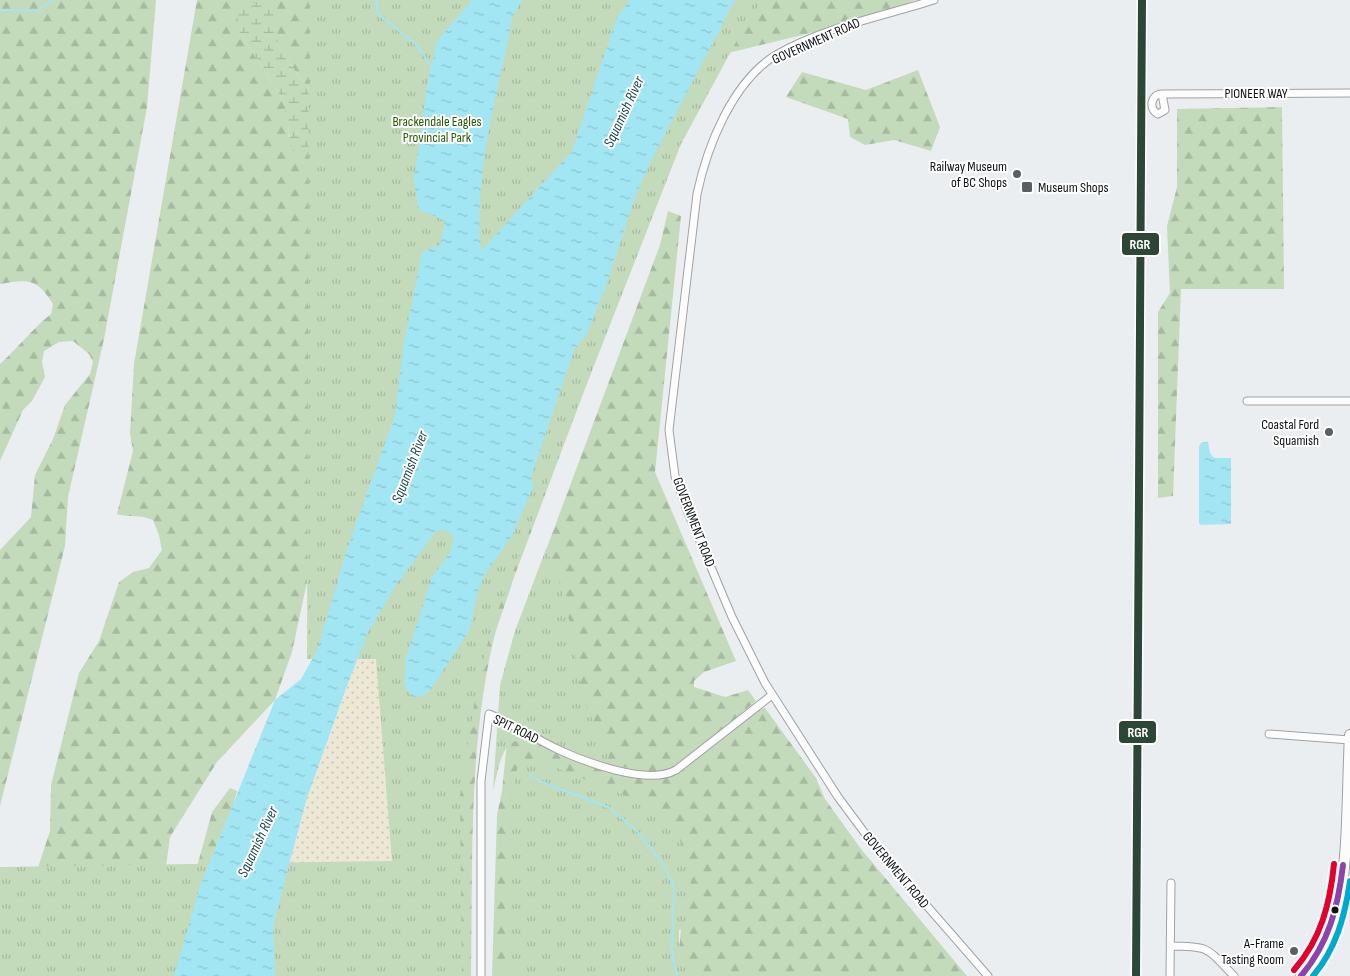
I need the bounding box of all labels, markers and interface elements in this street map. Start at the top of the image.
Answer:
street label: GOVERNMENT ROAD [769,14,863,68]
water label: Squamish River [599,73,649,150]
street label: PIONEER WAY [1224,85,1288,102]
park label: Brackendale Eagles Provincial Park [392,113,482,146]
place label: Railway Museum of BC Shops [930,158,1007,191]
marker: Railway Museum of BC Shops [1011,168,1023,180]
place label: Museum Shops [1038,179,1109,196]
marker: Museum Shops [1020,180,1034,194]
line badge: RGR [1121,232,1160,256]
text: RGR [1130,236,1151,253]
place label: Coastal Ford Squamish [1261,416,1319,449]
marker: Coastal Ford Squamish [1323,426,1335,438]
water label: Squamish River [388,427,433,506]
street label: GOVERNMENT ROAD [669,475,719,569]
street label: SPIT ROAD [490,711,542,747]
line badge: RGR [1118,720,1157,744]
text: RGR [1128,724,1149,741]
water label: Squamish River [233,803,283,880]
street label: GOVERNMENT ROAD [859,828,933,912]
unlabelled marker [1330,905,1340,915]
place label: A-Frame Tasting Room [1221,935,1284,968]
marker: A-Frame Tasting Room [1288,945,1300,957]

